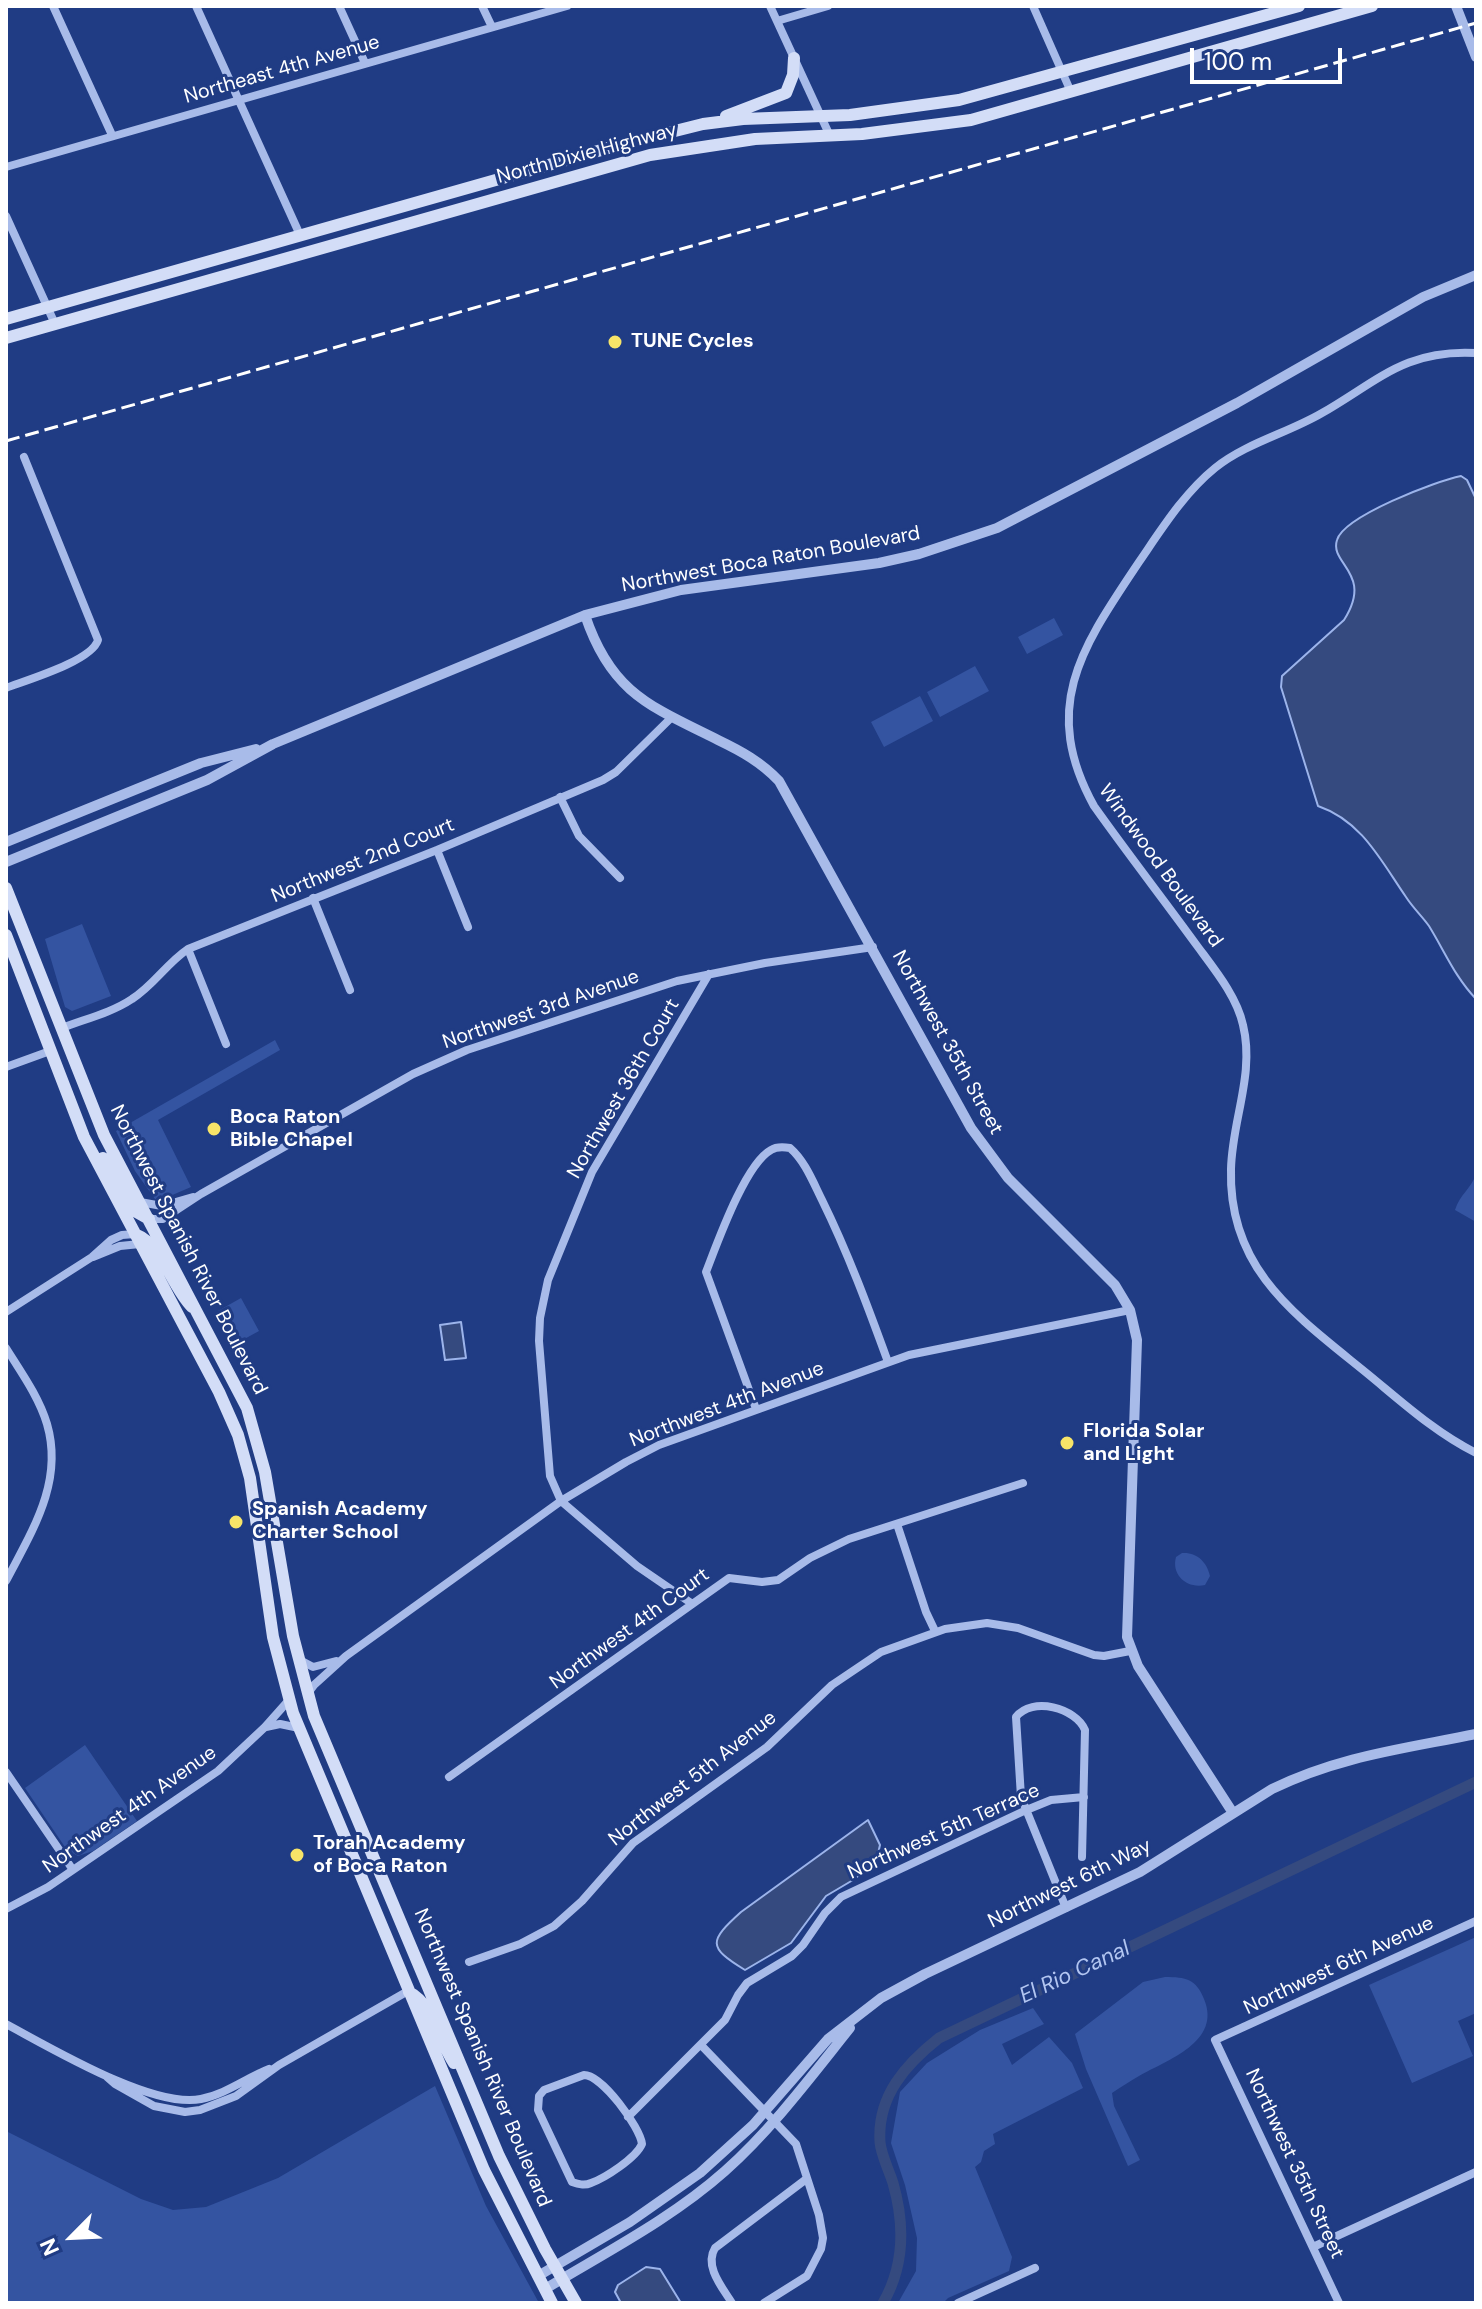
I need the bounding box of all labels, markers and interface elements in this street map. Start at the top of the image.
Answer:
street label: Northeast 4th Avenue [182,31,382,109]
scale bar [1194,32,1346,82]
text: 100 m [1204,46,1272,77]
street label: North Dixie Highway [494,118,680,190]
place label: TUNE Cycles [631,330,754,354]
marker: TUNE Cycles [606,333,624,351]
street label: Northwest Boca Raton Boulevard [620,522,922,598]
street label: Windwood Boulevard [1093,780,1227,952]
street label: Northwest 2nd Court [268,813,458,909]
street label: Northwest 35th Street [886,947,1008,1139]
street label: Northwest 3rd Avenue [440,965,642,1055]
street label: Northwest 36th Court [563,995,685,1183]
street label: Northwest Spanish River Boulevard [104,1101,272,1399]
place label: Boca Raton Bible Chapel [230,1106,353,1153]
marker: Boca Raton Bible Chapel [205,1120,223,1138]
street label: Northwest 4th Avenue [626,1357,828,1453]
place label: Florida Solar and Light [1083,1420,1204,1467]
marker: Florida Solar and Light [1058,1434,1076,1452]
place label: Spanish Academy Charter School [252,1498,428,1545]
marker: Spanish Academy Charter School [227,1513,245,1531]
street label: Northwest 4th Court [546,1563,714,1695]
street label: Northwest 5th Avenue [604,1706,782,1852]
street label: Northwest 4th Avenue [39,1741,221,1879]
street label: Northwest 5th Terrace [844,1779,1044,1885]
place label: Torah Academy of Boca Raton [313,1832,466,1879]
street label: Northwest 6th Way [984,1834,1156,1934]
marker: Torah Academy of Boca Raton [288,1846,306,1864]
street label: Northwest Spanish River Boulevard [408,1905,556,2211]
street label: Northwest 6th Avenue [1240,1911,1438,2021]
water label: El Rio Canal [1016,1936,1134,2010]
street label: Northwest 35th Street [1239,2065,1349,2263]
north arrow [32,2197,112,2277]
text: N [33,2234,66,2260]

